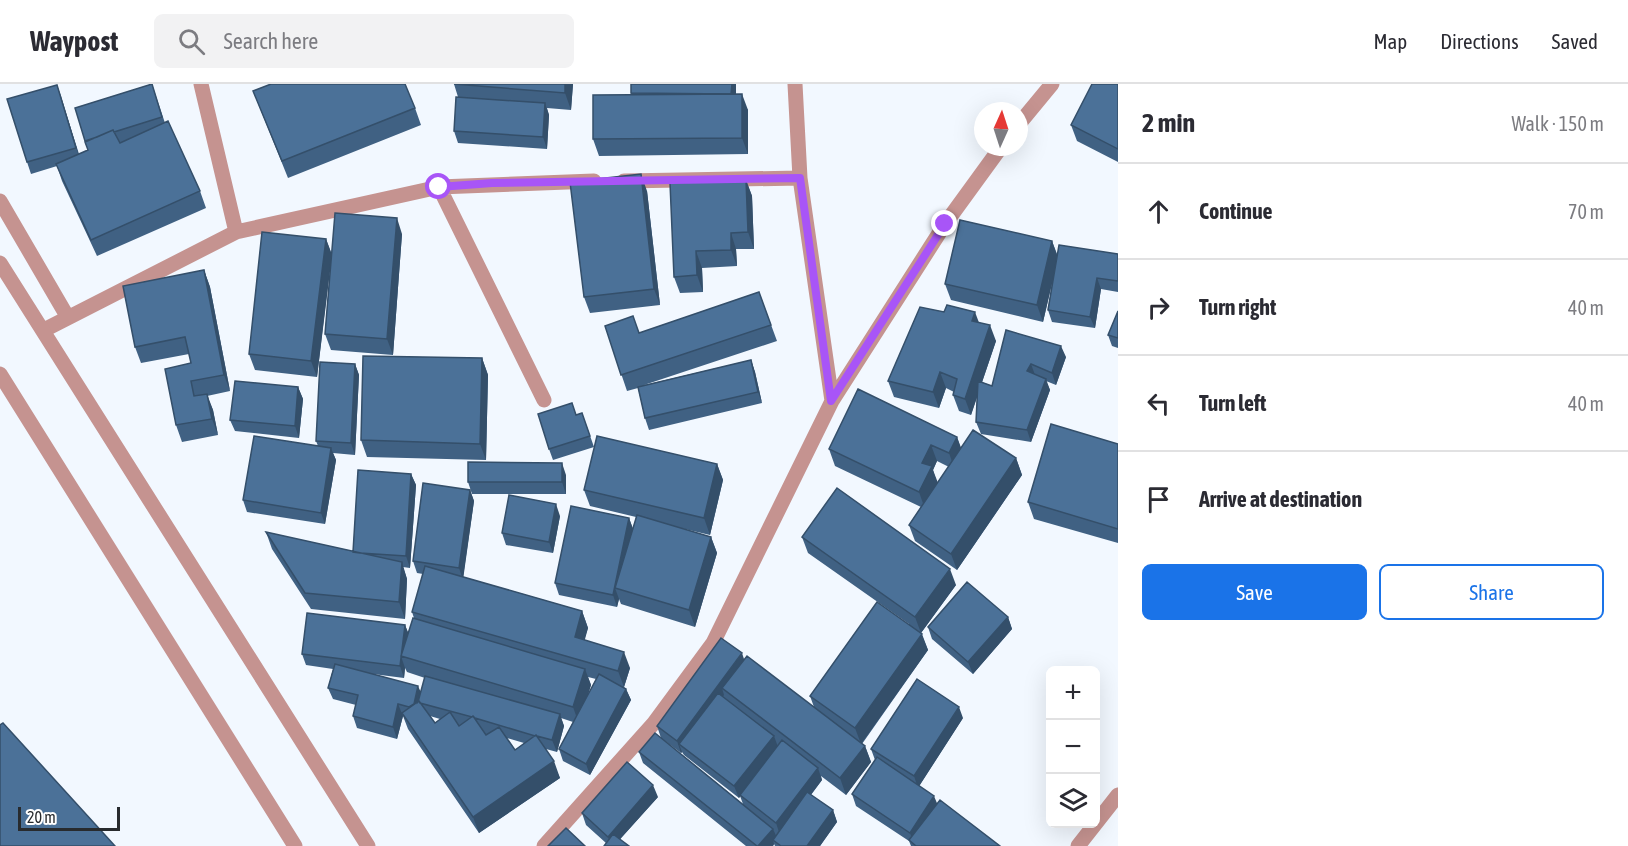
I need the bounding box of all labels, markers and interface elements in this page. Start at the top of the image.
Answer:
search box [154,14,574,68]
text: Waypost [30,25,118,57]
icon: search [175,25,208,58]
text: Search here [223,28,318,54]
text: Map [1373,29,1407,53]
text: Directions [1440,29,1519,53]
text: Saved [1552,29,1598,53]
north arrow [974,102,1028,156]
text: 2 min [1142,108,1195,138]
text: Walk · 150 m [1512,112,1604,135]
route start [425,173,451,199]
icon: ahead [1142,195,1175,228]
text: Continue [1199,198,1273,224]
text: 70 m [1568,200,1604,223]
route end [931,210,957,236]
icon: right [1142,291,1175,324]
text: Turn right [1199,294,1276,320]
text: 40 m [1568,296,1604,319]
icon: left [1142,387,1175,420]
text: Turn left [1199,390,1266,416]
text: 40 m [1568,392,1604,415]
icon: arrive [1142,483,1175,516]
text: Arrive at destination [1199,486,1362,512]
button: Save [1142,564,1367,620]
button: Share [1379,564,1604,620]
map controls [1046,666,1100,828]
button: + [1046,666,1100,720]
button: − [1046,720,1100,774]
button: layers [1046,774,1100,828]
scale bar [18,804,120,832]
text: 20 m [27,808,56,826]

